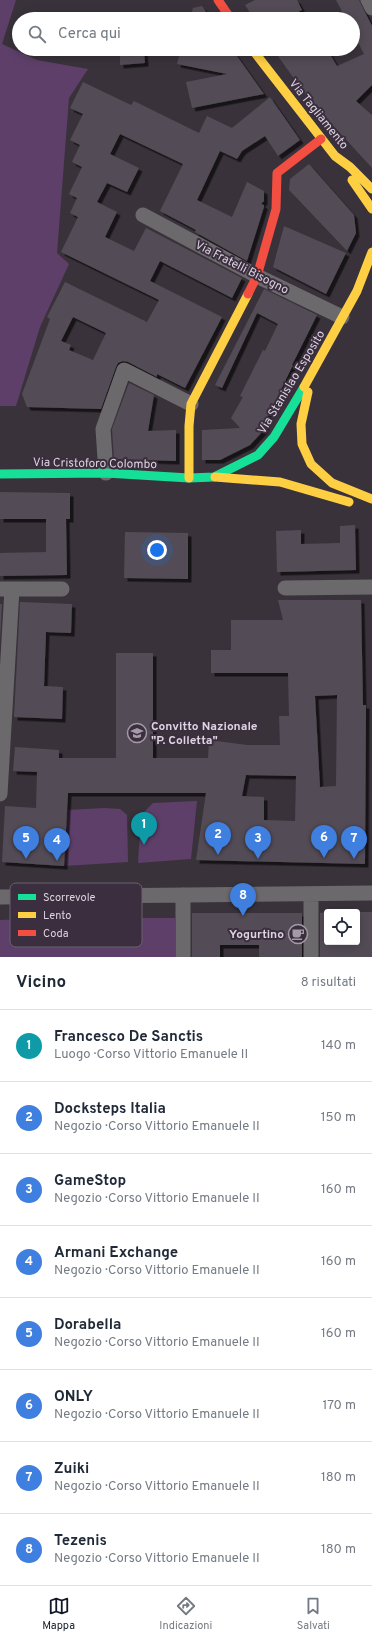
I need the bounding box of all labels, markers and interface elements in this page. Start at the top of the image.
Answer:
search box [12,12,360,56]
icon: search [26,23,48,45]
text: Cerca qui [58,25,121,44]
street label: Via Tagliamento [285,76,352,153]
street label: Via Fratelli Bisogno [192,237,291,299]
street label: Via Stanislao Esposito [254,327,329,437]
street label: Via Cristoforo Colombo [33,455,158,473]
your location [147,540,167,560]
place label: Convitto Nazionale "P. Colletta" [151,719,258,749]
school or university icon: Convitto Nazionale "P. Colletta" [126,722,148,744]
pin: 1 [131,812,157,845]
pin: 2 [205,822,231,855]
pin: 6 [311,825,337,858]
pin: 5 [13,826,39,859]
pin: 3 [245,826,271,859]
pin: 7 [341,826,367,859]
pin: 4 [44,828,70,861]
legend [10,883,142,947]
pin: 8 [230,883,256,916]
text: Scorrevole [43,891,96,905]
text: Lento [43,909,71,923]
map controls [324,909,360,945]
button: locate [324,909,360,945]
cafe icon: Yogurtino [287,923,309,945]
text: Coda [43,927,69,941]
place label: Yogurtino [229,927,284,943]
text: Vicino [16,972,66,994]
text: 8 risultati [301,975,356,991]
text: Francesco De Sanctis [54,1028,203,1047]
text: 1 [26,1038,32,1054]
text: 140 m [321,1038,356,1054]
text: Luogo · Corso Vittorio Emanuele II [54,1047,248,1063]
text: Docksteps Italia [54,1100,166,1119]
text: 2 [25,1110,33,1126]
text: 150 m [321,1110,356,1126]
text: Negozio · Corso Vittorio Emanuele II [54,1119,260,1135]
text: GameStop [54,1172,126,1191]
text: 3 [25,1182,33,1198]
text: 160 m [321,1182,356,1198]
text: Negozio · Corso Vittorio Emanuele II [54,1191,260,1207]
text: Armani Exchange [54,1244,178,1263]
text: 4 [25,1254,33,1270]
text: 160 m [321,1254,356,1270]
text: Negozio · Corso Vittorio Emanuele II [54,1263,260,1279]
text: Dorabella [54,1316,121,1335]
text: 5 [25,1326,33,1342]
text: 160 m [321,1326,356,1342]
text: Negozio · Corso Vittorio Emanuele II [54,1335,260,1351]
text: ONLY [54,1388,93,1407]
text: 6 [25,1398,33,1414]
text: 170 m [322,1398,356,1414]
text: Negozio · Corso Vittorio Emanuele II [54,1407,260,1423]
text: Zuiki [54,1460,89,1479]
text: 7 [26,1470,32,1486]
text: 180 m [321,1470,356,1486]
text: Negozio · Corso Vittorio Emanuele II [54,1479,260,1495]
text: Tezenis [54,1532,107,1551]
text: 8 [25,1542,33,1558]
text: 180 m [321,1542,356,1558]
text: Negozio · Corso Vittorio Emanuele II [54,1551,260,1567]
tab: Mappa [42,1595,75,1633]
tab: Indicazioni [159,1595,212,1633]
tab: Salvati [297,1595,330,1633]

